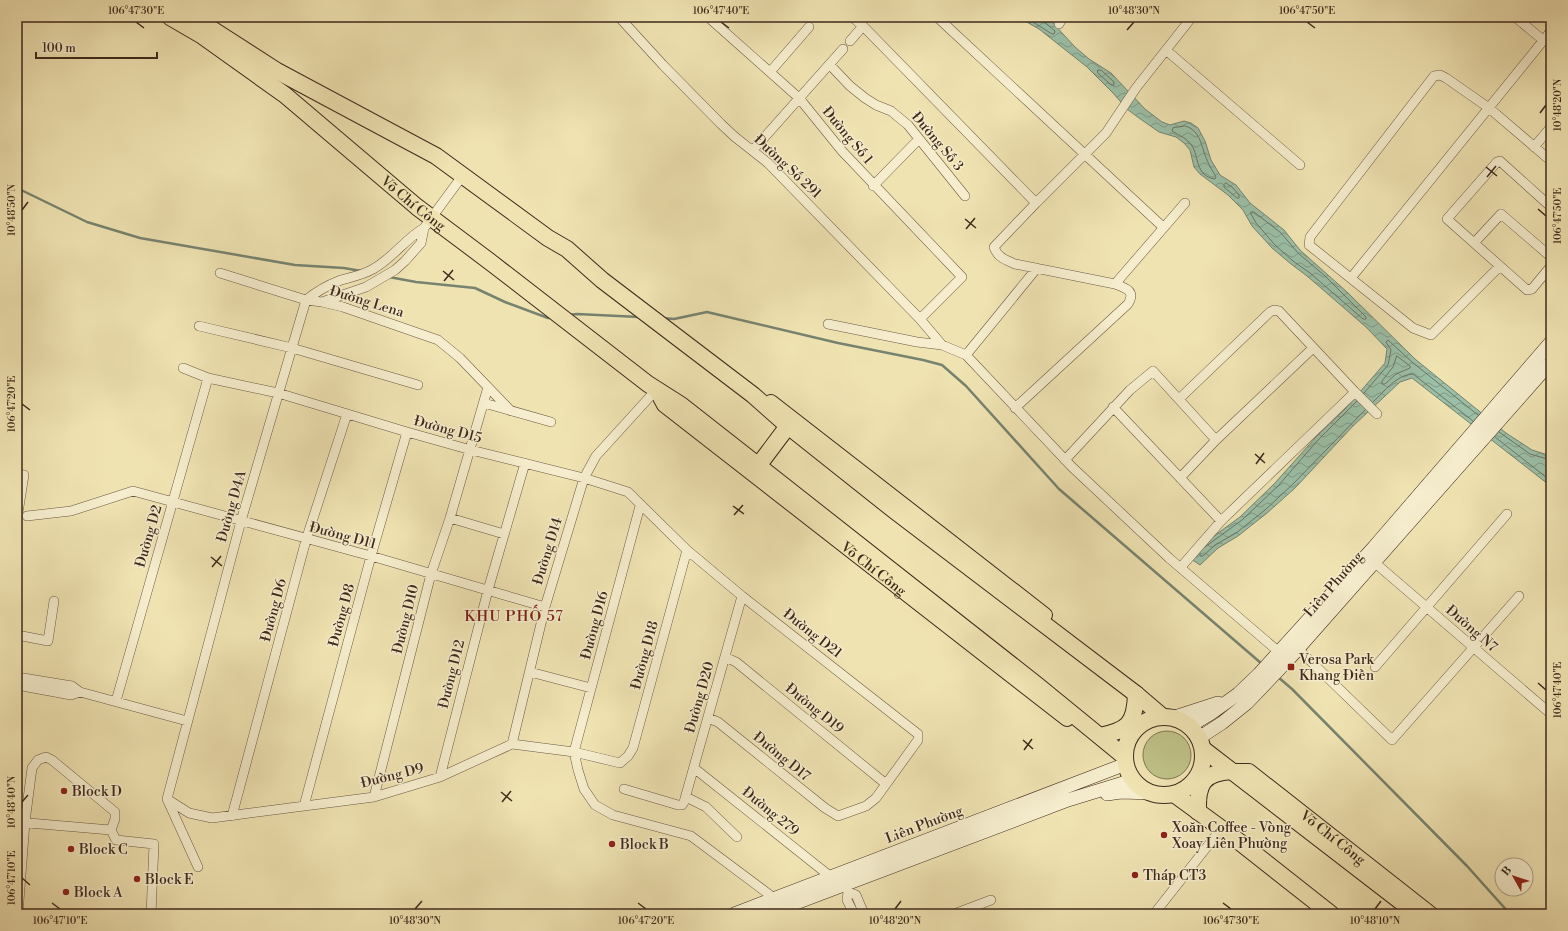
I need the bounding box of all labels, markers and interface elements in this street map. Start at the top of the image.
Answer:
text: 106°47'30"E [108,5,164,17]
text: 106°47'40"E [693,5,749,17]
text: 10°48'30"N [1108,5,1161,17]
text: 106°47'50"E [1279,5,1335,17]
scale bar [36,34,157,60]
text: 100 m [42,41,76,56]
text: 10°48'20"N [1552,78,1564,131]
street label: Đường Số 1 [818,103,877,168]
street label: Đường Số 3 [907,108,967,175]
street label: Đường Số 291 [750,131,825,203]
street label: Võ Chí Công [376,172,450,236]
text: 10°48'50"N [6,183,18,236]
text: 106°47'50"E [1552,188,1564,244]
street label: Đường Lena [327,282,407,322]
text: 106°47'20"E [6,376,18,432]
street label: Đường D15 [412,412,484,448]
street label: Đường D4A [213,468,251,544]
street label: Đường D2 [131,503,166,570]
street label: Đường D14 [529,515,567,587]
street label: Đường D11 [307,518,378,554]
street label: Võ Chí Công [836,538,910,601]
street label: Liên Phường [1300,547,1368,621]
street label: Đường D6 [257,576,291,644]
street label: Đường D8 [325,582,359,649]
street label: Đường D10 [389,583,423,656]
street label: Đường D16 [577,589,613,661]
street label: Đường N7 [1442,601,1501,656]
district label: KHU PHỐ 57 [464,604,564,626]
street label: Đường D21 [779,605,846,663]
street label: Đường D18 [627,619,663,692]
street label: Đường D12 [435,638,469,711]
place label: Verosa Park Khang Điền [1298,651,1375,685]
street label: Đường D20 [681,660,719,735]
marker: Verosa Park Khang Điền [1286,662,1296,672]
text: 106°47'40"E [1552,662,1564,718]
street label: Đường D19 [781,680,847,738]
street label: Đường D17 [749,728,814,785]
street label: Đường D9 [359,759,426,793]
text: 10°48'40"N [6,775,18,828]
place label: Block D [71,783,122,801]
street label: Đường 279 [738,783,803,840]
marker: Block D [59,786,69,796]
street label: Liên Phường [883,802,966,848]
street label: Võ Chí Công [1295,806,1369,870]
place label: Xoăn Coffee - Vòng Xoay Liên Phường [1171,819,1292,853]
marker: Xoăn Coffee - Vòng Xoay Liên Phường [1159,830,1169,840]
place label: Block B [619,836,669,854]
marker: Block B [607,839,617,849]
place label: Block C [78,841,128,859]
marker: Block C [66,844,76,854]
text: 106°47'10"E [6,851,18,905]
north arrow [1494,857,1534,897]
text: B [1499,864,1515,879]
place label: Tháp CT3 [1143,867,1206,885]
marker: Tháp CT3 [1130,870,1140,880]
place label: Block E [144,871,194,889]
marker: Block E [132,874,142,884]
place label: Block A [73,884,123,902]
marker: Block A [61,887,71,897]
text: 106°47'10"E [33,915,87,927]
text: 10°48'30"N [389,915,442,927]
text: 106°47'20"E [618,915,674,927]
text: 10°48'20"N [869,915,922,927]
text: 106°47'30"E [1203,915,1259,927]
text: 10°48'10"N [1350,915,1401,927]

